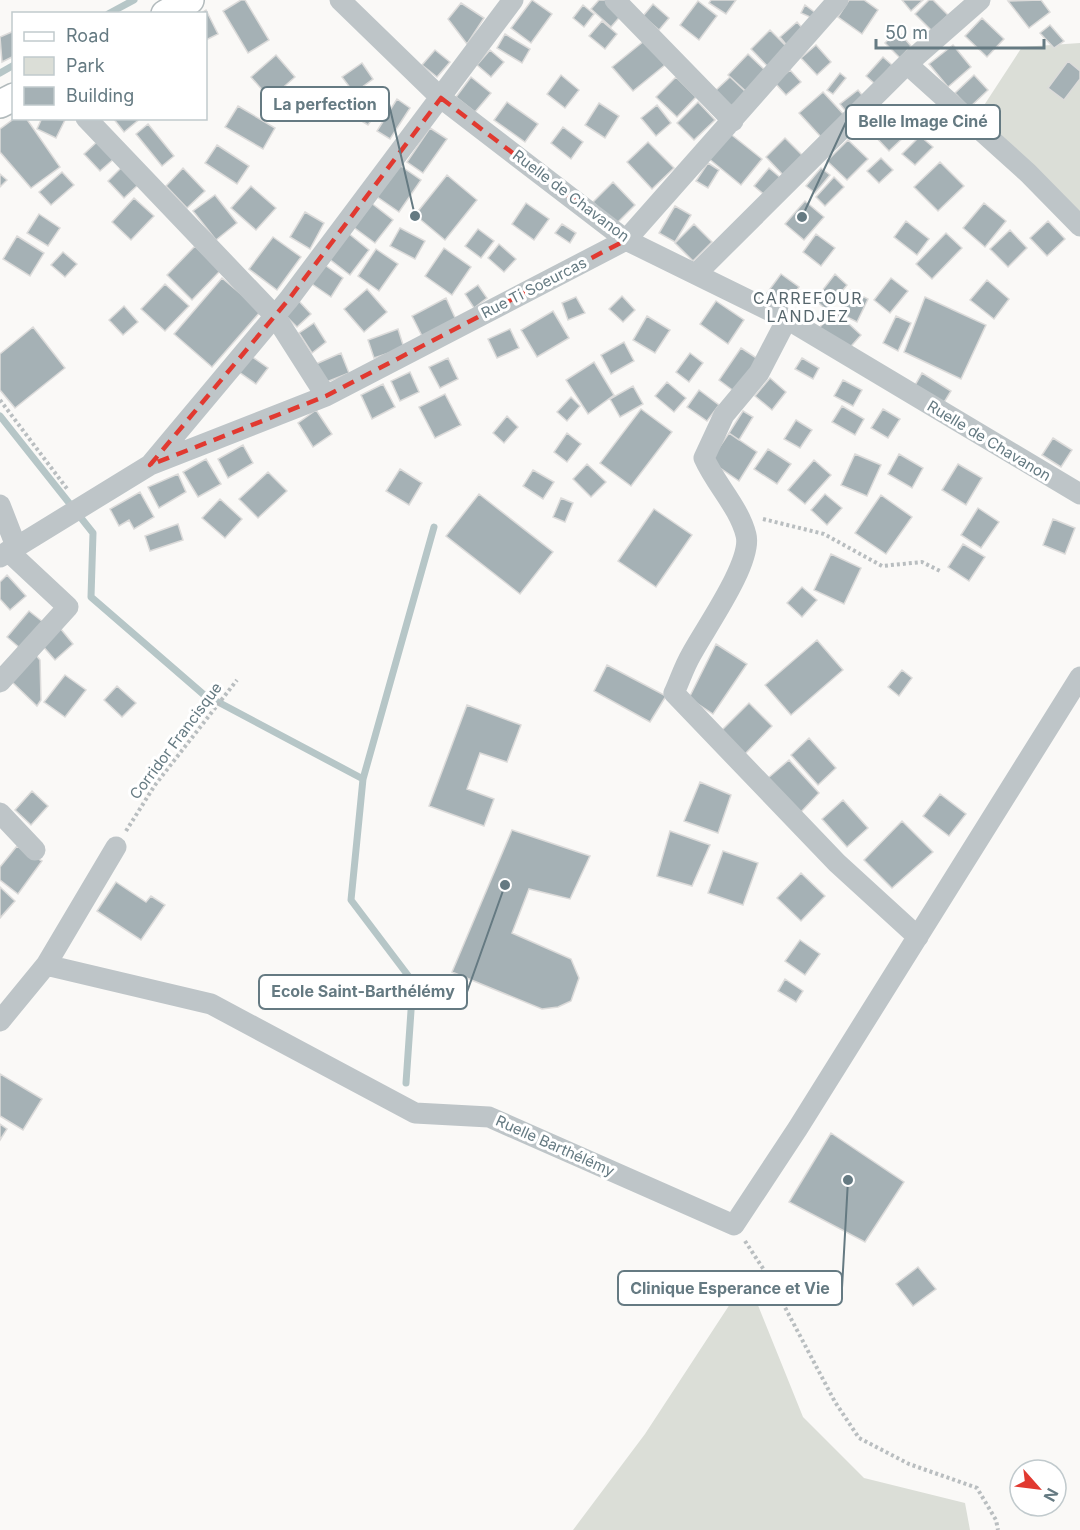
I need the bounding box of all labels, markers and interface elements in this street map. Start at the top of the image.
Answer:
legend [12,12,207,120]
scale bar [876,12,1044,50]
text: 50 m [885,22,928,43]
text: Road [66,25,109,46]
text: Park [66,55,105,76]
text: Building [66,85,134,106]
callout: La perfection [261,87,389,121]
text: La perfection [273,94,377,114]
callout: Belle Image Ciné [846,105,1000,139]
text: Belle Image Ciné [858,111,988,131]
street label: Ruelle de Chavanon [509,146,633,246]
street label: Rue Ti Soeurcas [478,253,590,322]
district label: CARREFOUR LANDJEZ [753,288,863,326]
street label: Ruelle de Chavanon [924,396,1055,485]
street label: Corridor Francisque [125,678,226,803]
callout: Ecole Saint-Barthélémy [259,975,467,1009]
text: Ecole Saint-Barthélémy [271,981,455,1001]
street label: Ruelle Barthélémy [493,1111,618,1180]
callout: Clinique Esperance et Vie [618,1271,842,1305]
text: Clinique Esperance et Vie [630,1278,830,1298]
north arrow [1008,1458,1068,1518]
text: N [1040,1485,1063,1505]

